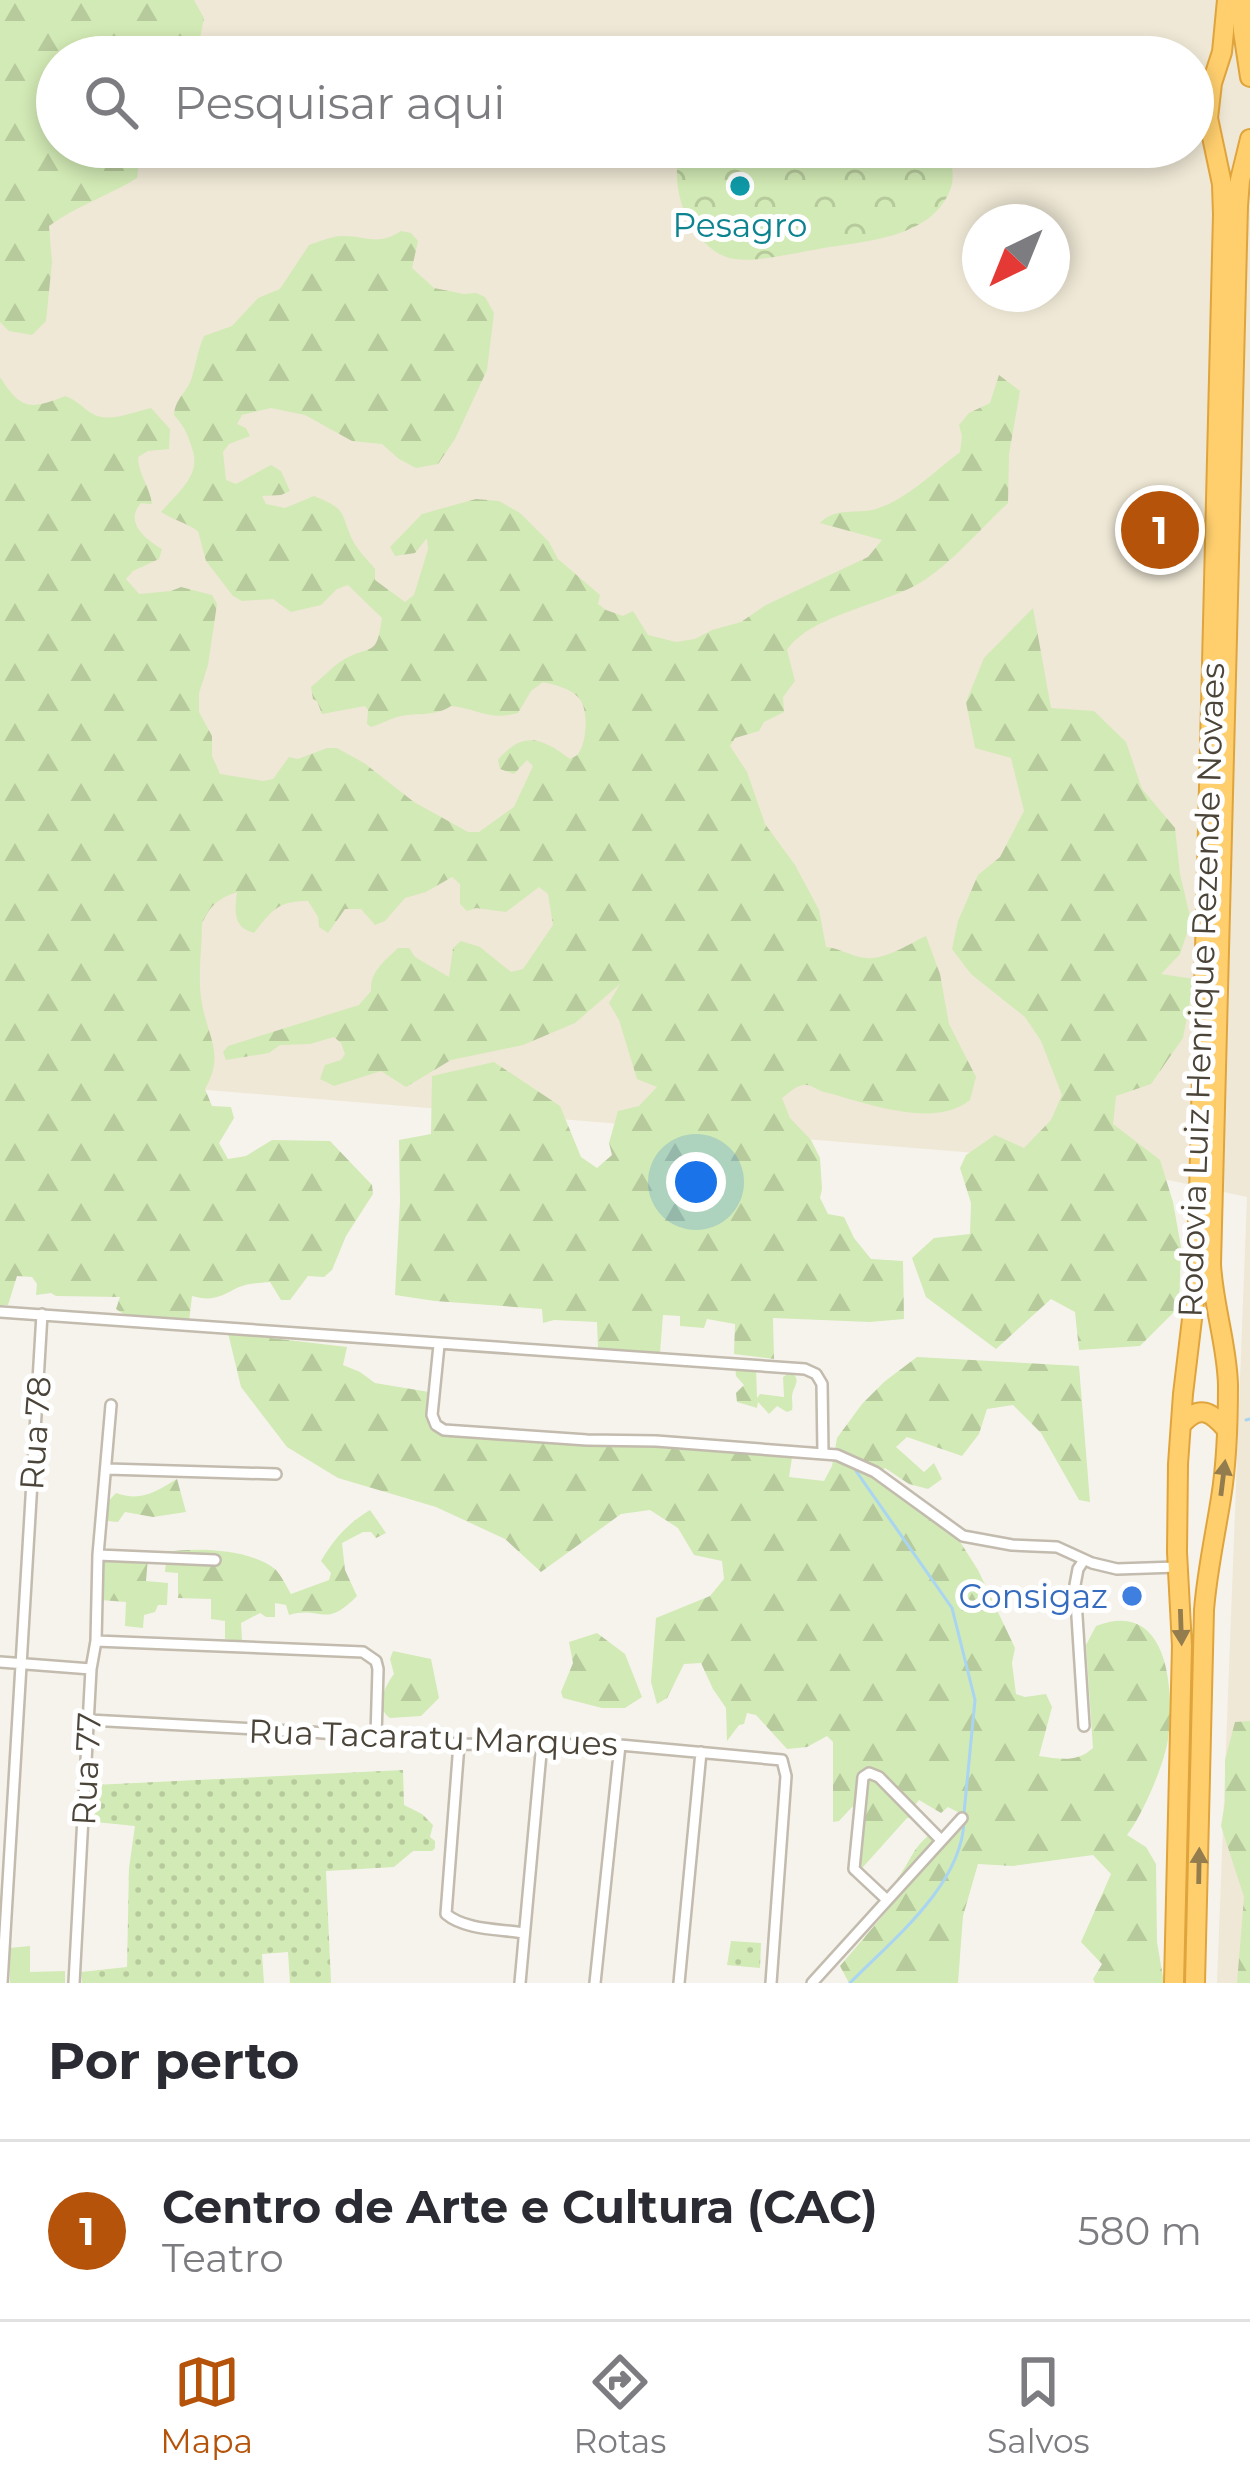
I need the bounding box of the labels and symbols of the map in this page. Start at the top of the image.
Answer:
marker: Pesagro [727,173,753,199]
north arrow [962,204,1070,312]
place label: Pesagro [673,205,807,245]
pin: 1 [1121,485,1199,575]
street label: Rodovia Luiz Henrique Rezende Novaes [1170,662,1232,1318]
your location [666,1152,726,1212]
street label: Rua 78 [11,1375,59,1491]
one-way arrow [1214,1459,1233,1496]
place label: Consigaz [958,1576,1108,1616]
marker: Consigaz [1119,1583,1145,1609]
one-way arrow [1172,1609,1191,1647]
street label: Rua Tacaratu Marques [248,1711,618,1763]
street label: Rua 77 [63,1712,109,1826]
one-way arrow [1189,1846,1208,1884]

